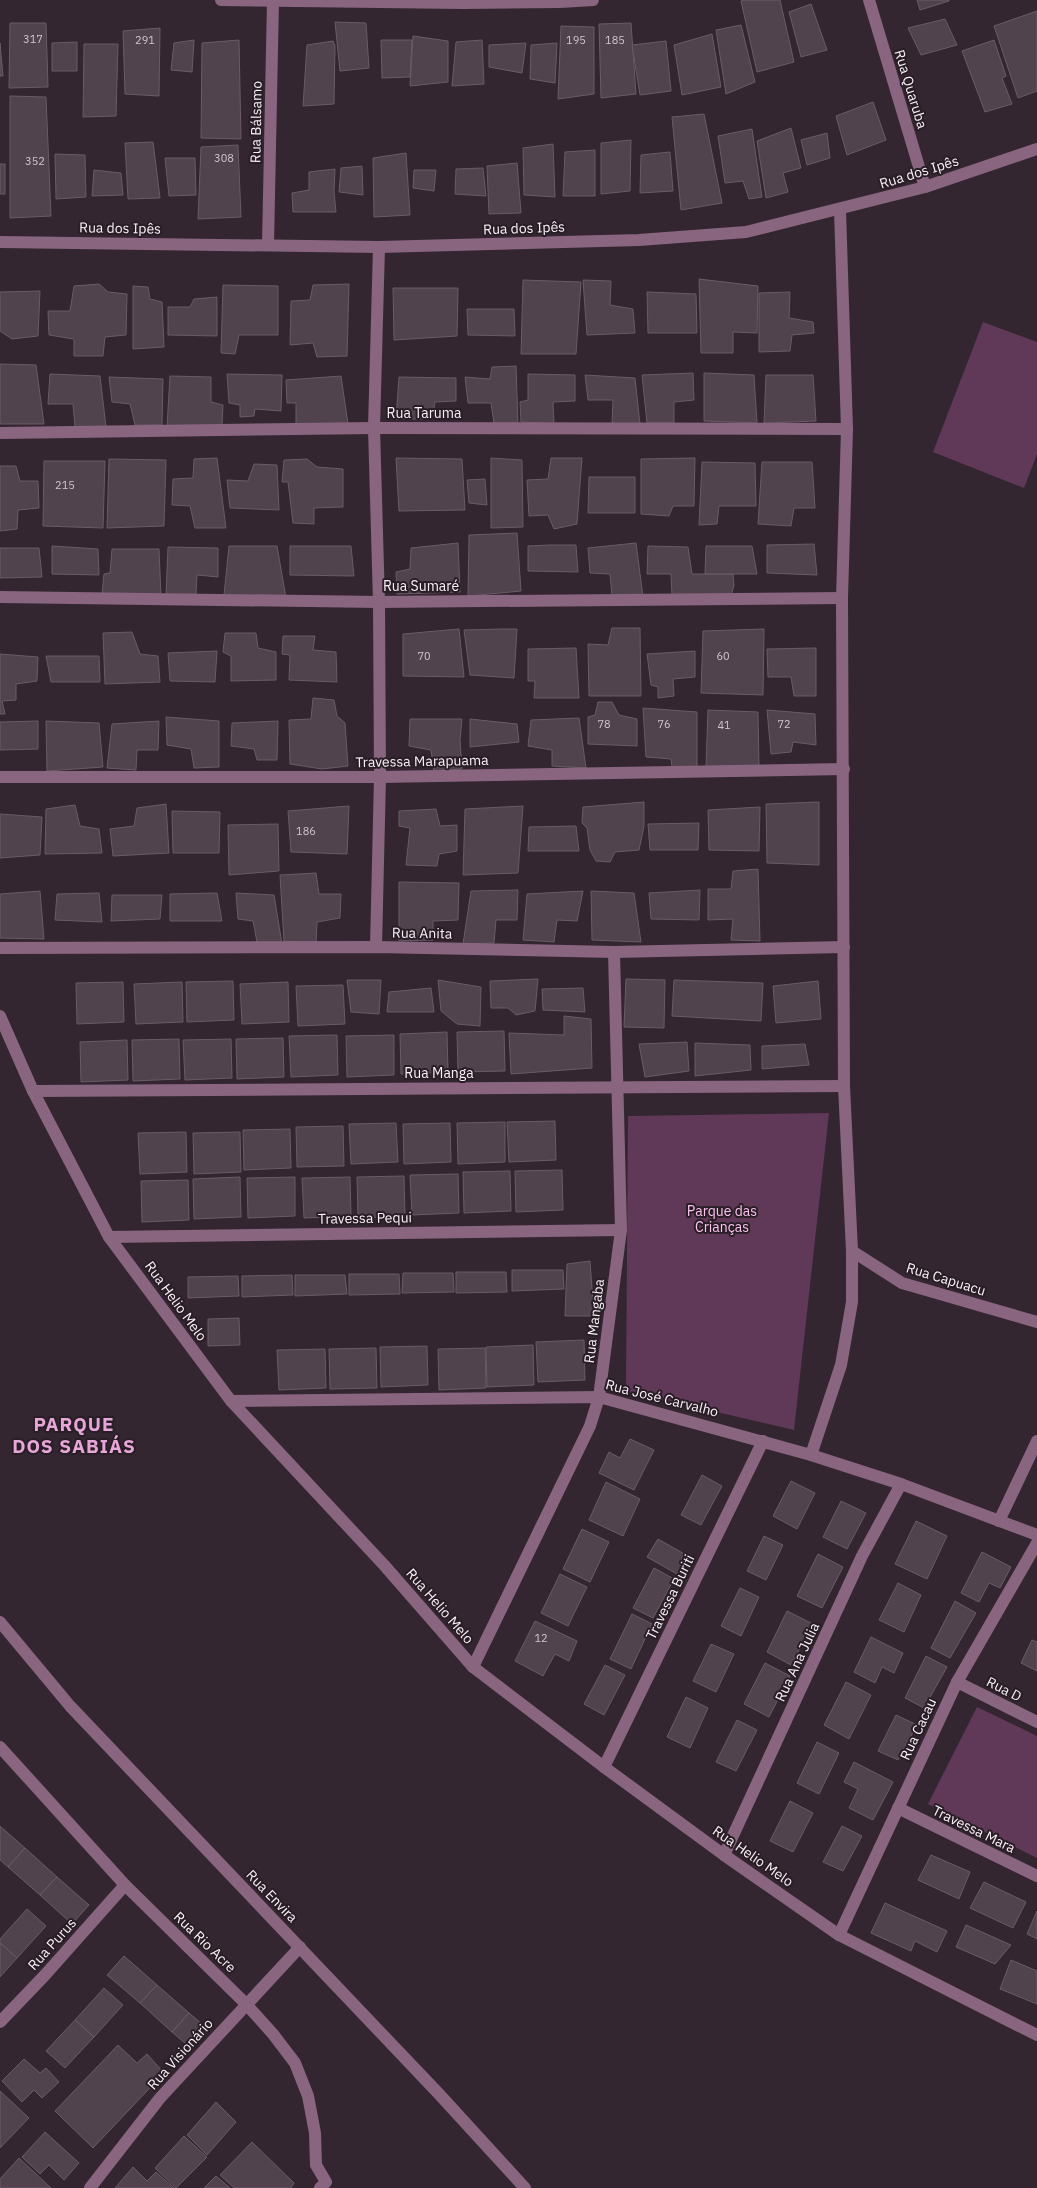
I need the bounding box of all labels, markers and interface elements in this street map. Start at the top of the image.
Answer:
house number: 317 [23,32,43,46]
house number: 291 [135,33,155,47]
house number: 195 [566,33,586,47]
house number: 185 [605,33,625,47]
street label: Rua Quaruba [890,47,932,131]
street label: Rua Bálsamo [246,80,266,163]
house number: 308 [214,151,234,165]
street label: Rua dos Ipês [877,151,961,193]
house number: 352 [25,154,45,168]
street label: Rua dos Ipês [79,218,161,238]
street label: Rua dos Ipês [483,218,565,238]
street label: Rua Taruma [387,404,462,422]
house number: 215 [55,478,75,492]
street label: Rua Sumaré [383,577,459,595]
house number: 70 [417,649,431,663]
house number: 60 [716,649,730,663]
house number: 78 [597,717,611,731]
house number: 76 [657,717,671,731]
house number: 72 [777,717,791,731]
house number: 41 [717,718,731,732]
street label: Travessa Marapuama [355,751,489,771]
house number: 186 [296,824,316,838]
street label: Rua Anita [392,923,453,943]
street label: Rua Manga [404,1064,474,1082]
park label: Parque das Crianças [687,1202,757,1236]
street label: Travessa Pequi [318,1208,412,1228]
street label: Rua Helio Melo [141,1258,211,1345]
street label: Rua Capuacu [904,1258,988,1300]
street label: Rua Mangaba [580,1277,608,1364]
street label: Rua José Carvalho [604,1375,720,1421]
district label: PARQUE DOS SABIÁS [12,1412,136,1458]
street label: Travessa Buriti [642,1551,698,1643]
street label: Rua Helio Melo [402,1564,478,1648]
street label: Rua Ana Julia [771,1619,823,1704]
house number: 12 [534,1631,548,1645]
street label: Rua D [983,1673,1025,1705]
street label: Rua Cacau [896,1695,940,1763]
street label: Travessa Mara [930,1801,1019,1857]
street label: Rua Helio Melo [709,1822,797,1891]
street label: Rua Envira [242,1866,302,1927]
street label: Rua Rio Acre [170,1908,240,1976]
street label: Rua Purus [24,1914,80,1974]
street label: Rua Visionário [143,2015,217,2093]

